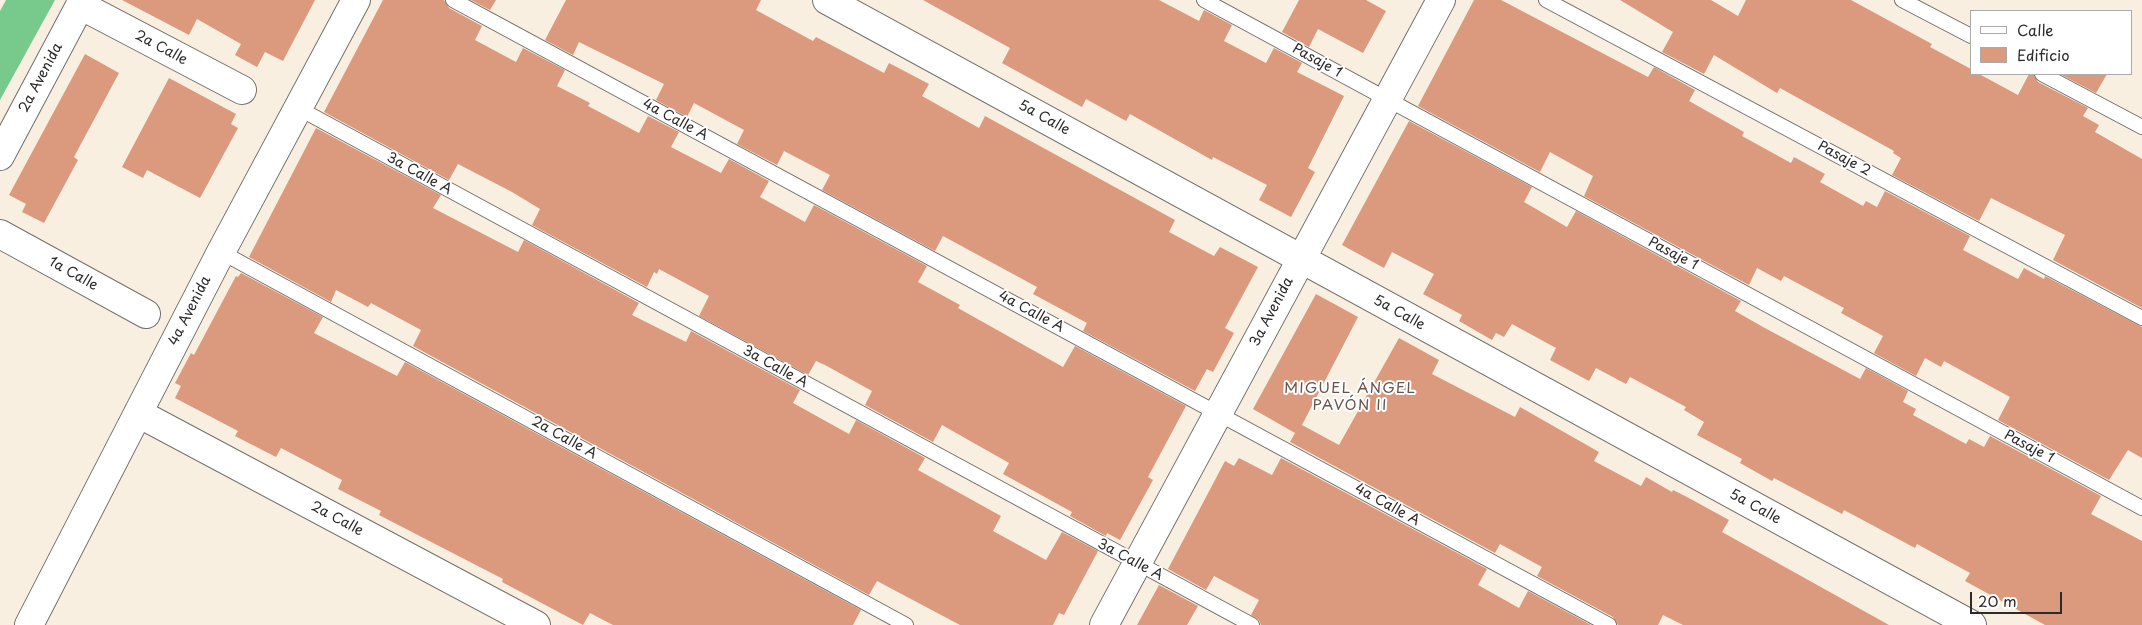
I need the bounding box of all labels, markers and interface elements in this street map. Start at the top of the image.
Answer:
legend [1970,10,2132,75]
text: Calle [2017,18,2054,41]
street label: 2a Calle [132,27,190,69]
street label: 2a Avenida [16,40,66,116]
street label: Pasaje 1 [1289,41,1345,81]
text: Edificio [2017,43,2070,66]
street label: 4a Calle A [639,96,711,144]
street label: 5a Calle [1015,97,1073,139]
street label: Pasaje 2 [1815,138,1873,180]
street label: 3a Calle A [384,149,454,199]
street label: Pasaje 1 [1645,234,1701,274]
street label: 1a Calle [45,254,101,294]
street label: 4a Avenida [165,273,215,349]
street label: 3a Avenida [1247,274,1297,350]
street label: 4a Calle A [995,288,1067,336]
street label: 5a Calle [1370,292,1428,334]
street label: 3a Calle A [740,342,810,392]
district label: MIGUEL ÁNGEL PAVÓN II [1283,380,1417,415]
street label: 2a Calle A [528,413,600,463]
street label: Pasaje 1 [2001,427,2057,467]
street label: 4a Calle A [1351,480,1423,530]
street label: 5a Calle [1726,486,1784,528]
street label: 2a Calle [308,498,366,540]
street label: 3a Calle A [1094,536,1166,584]
scale bar [1972,582,2064,614]
text: 20 m [1978,589,2017,612]

